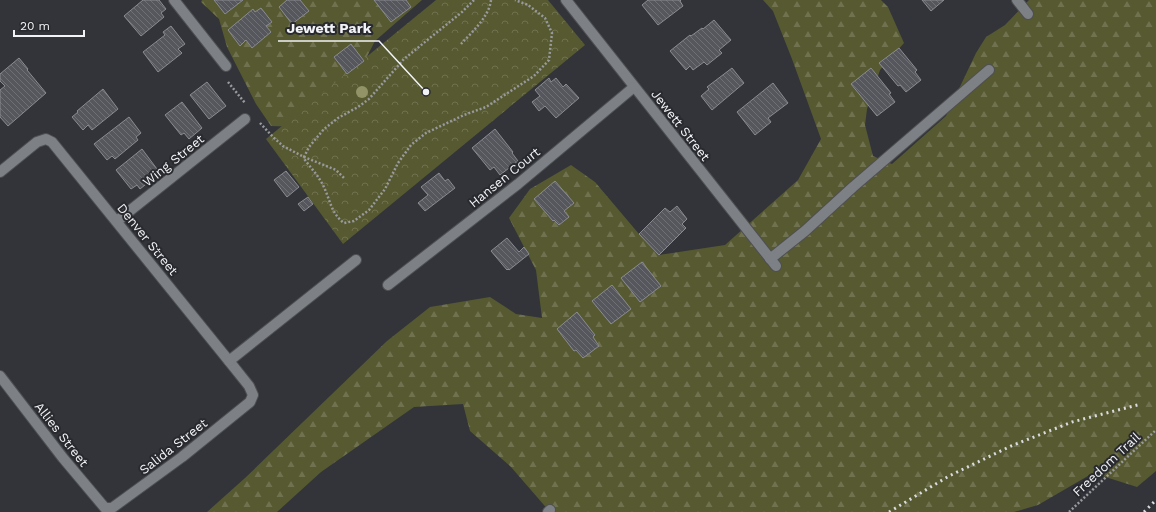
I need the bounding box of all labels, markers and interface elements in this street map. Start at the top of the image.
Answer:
scale bar [14,12,84,38]
callout: Jewett Park [278,15,379,41]
text: 20 m [20,19,50,33]
text: Jewett Park [287,20,372,36]
street label: Jewett Street [648,87,713,164]
street label: Wing Street [140,131,207,190]
street label: Hansen Court [466,144,543,211]
street label: Denver Street [114,201,181,278]
street label: Allies Street [32,399,92,470]
street label: Salida Street [136,415,211,477]
street label: Freedom Trail [1069,429,1143,499]

